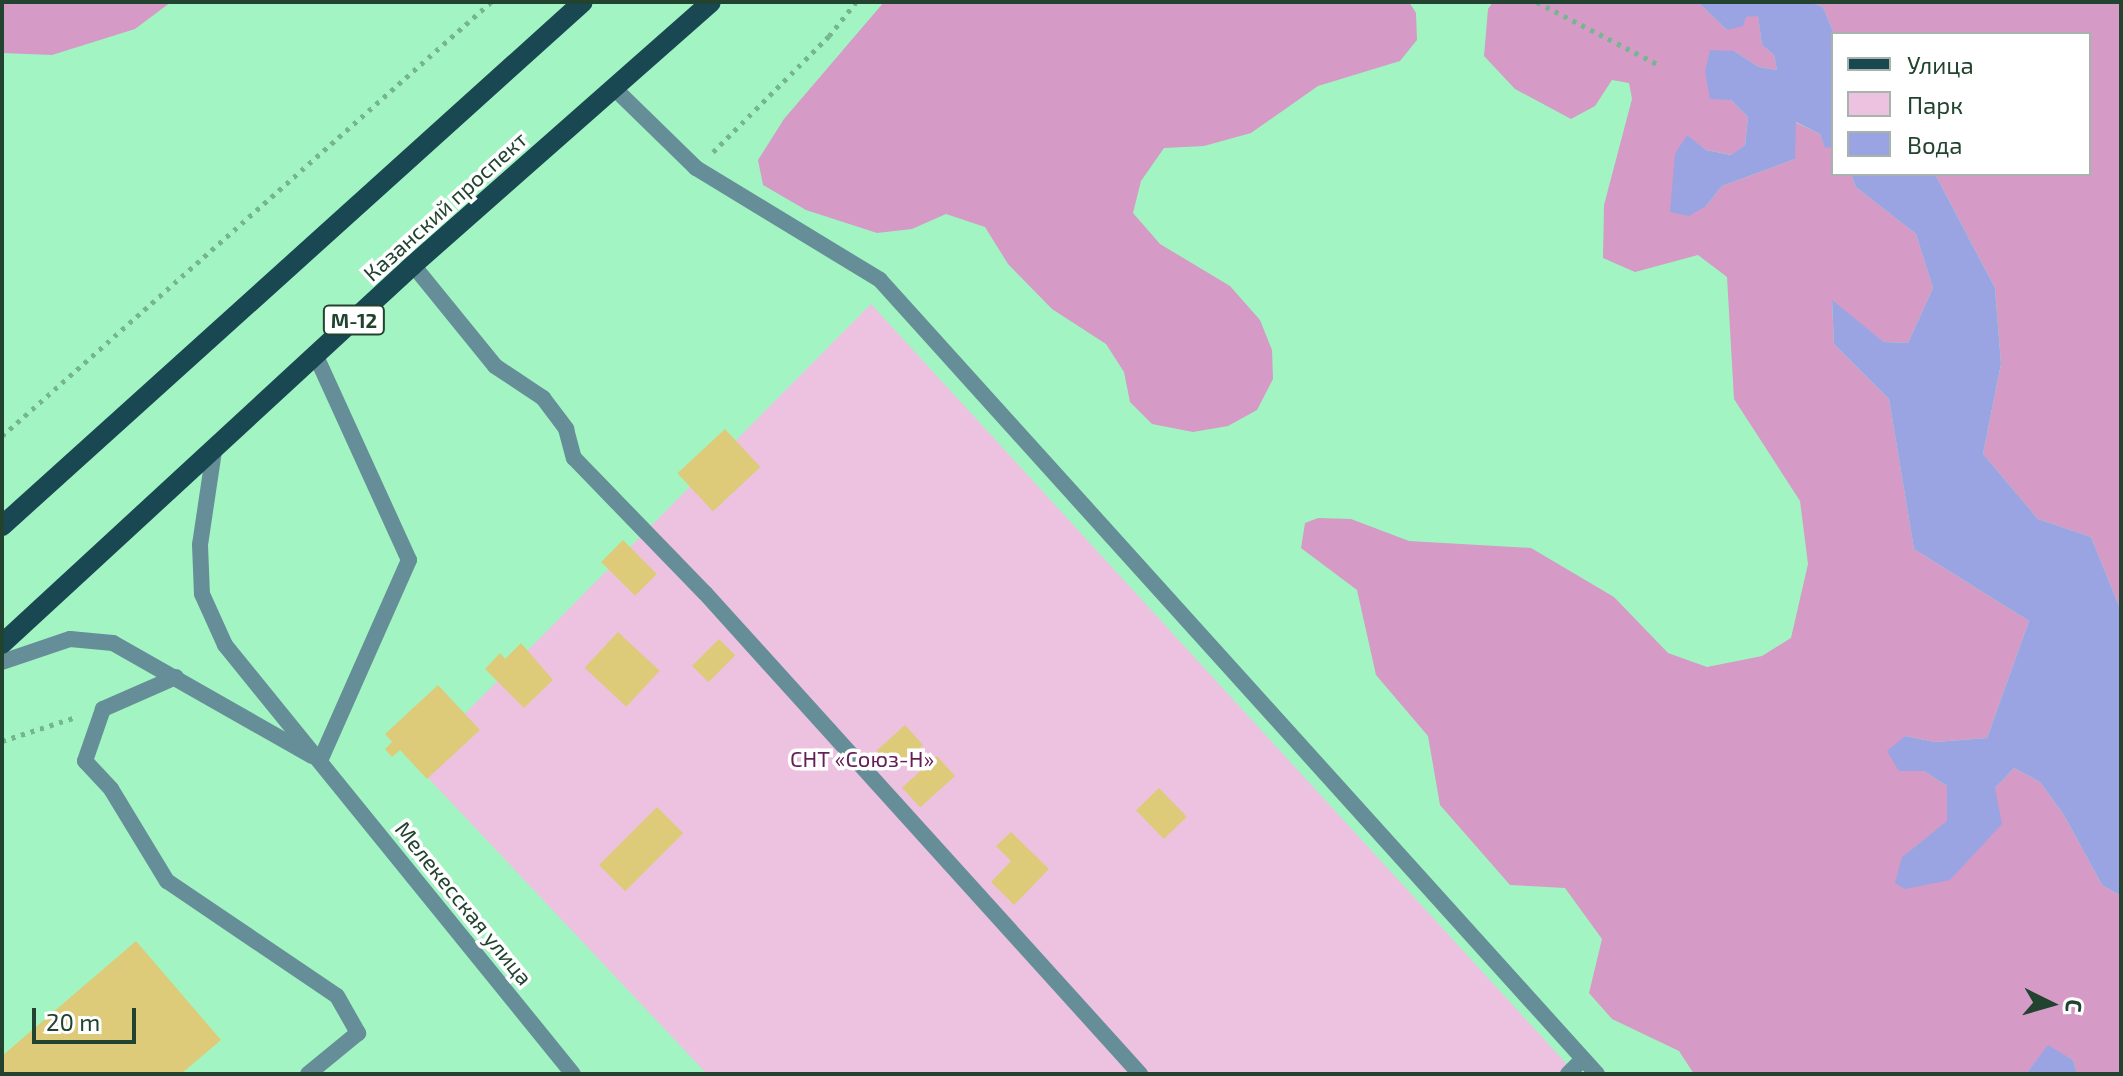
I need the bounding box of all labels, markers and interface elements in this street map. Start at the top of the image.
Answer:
legend [1831,32,2091,176]
text: Улица [1907,50,1974,79]
text: Парк [1907,90,1963,119]
street label: Казанский проспект [358,126,532,286]
text: Вода [1907,130,1963,159]
road number: М-12 [322,304,386,336]
park label: СНТ «Союз-Н» [790,746,934,772]
street label: Мелекесская улица [390,816,538,990]
north arrow [2011,964,2091,1044]
scale bar [36,992,140,1042]
text: С [2061,999,2088,1014]
text: 20 m [46,1007,100,1036]

